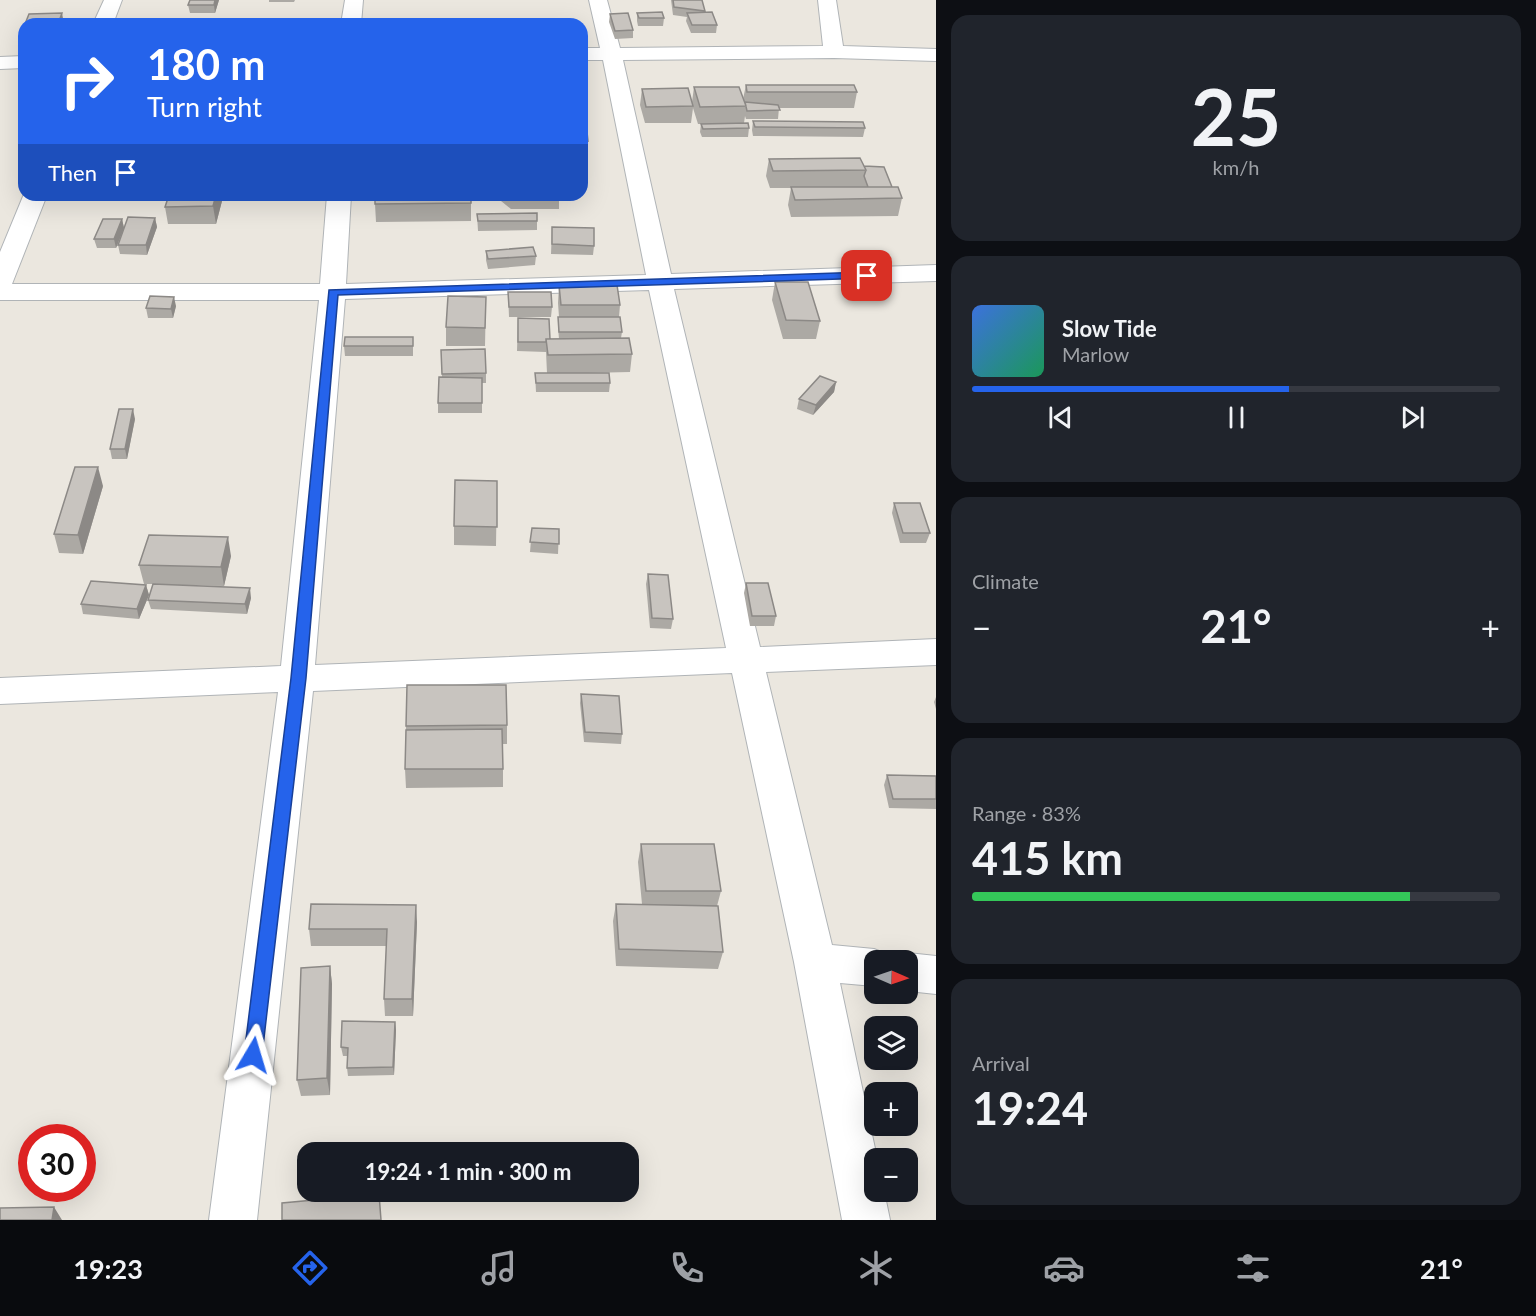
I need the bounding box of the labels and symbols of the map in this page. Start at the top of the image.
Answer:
pin [841,250,892,301]
north arrow [864,950,918,1004]
position arrow [221,1023,285,1087]
speed limit sign: 30 [18,1124,96,1202]

